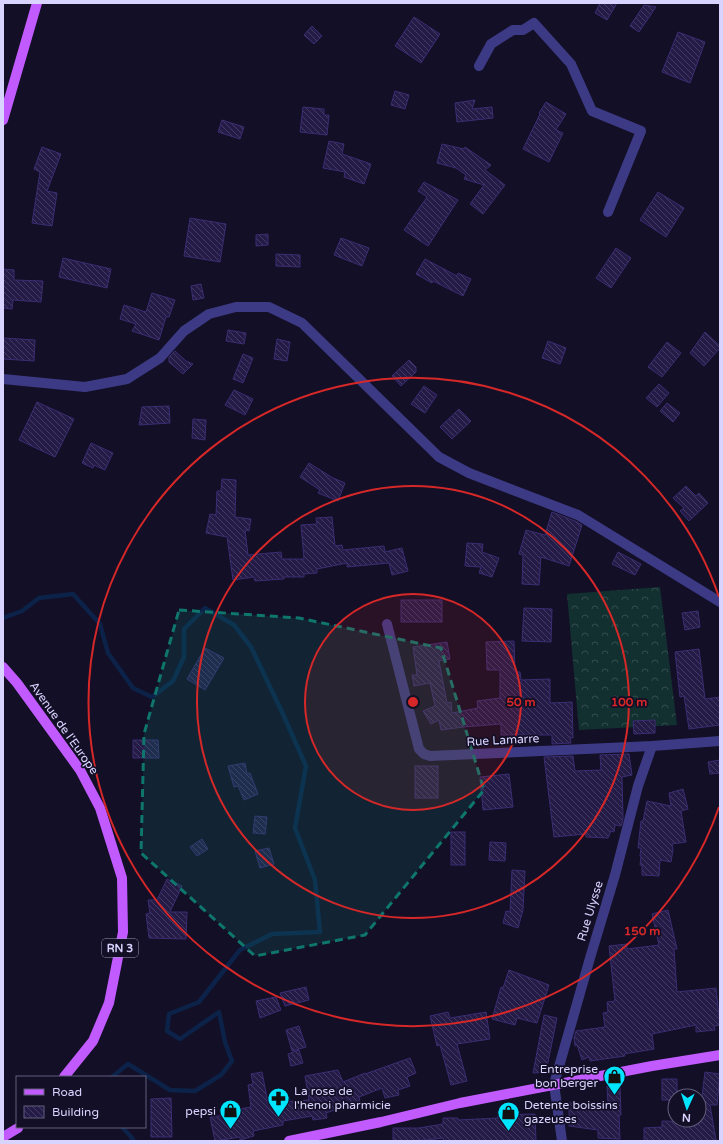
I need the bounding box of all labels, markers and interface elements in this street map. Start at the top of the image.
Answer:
street label: Avenue de l'Europe [27,679,101,777]
centre of rings [406,695,420,709]
text: 50 m [506,695,536,709]
text: 100 m [611,695,647,709]
street label: Rue Lamarre [466,731,540,749]
street label: Rue Ulysse [574,879,606,943]
text: 150 m [624,924,660,938]
road number: RN 3 [102,939,138,957]
place label: Entreprise bon berger [535,1062,598,1090]
shop icon: Entreprise bon berger [601,1063,627,1096]
legend [16,1076,146,1128]
place label: La rose de l'henoi pharmicie [294,1084,391,1112]
text: Road [52,1085,82,1099]
pharmacy icon: La rose de l'henoi pharmicie [265,1085,291,1118]
north arrow [667,1088,707,1128]
shop icon: pepsi [218,1098,244,1131]
place label: Detente boissins gazeuses [524,1098,618,1126]
shop icon: Detente boissins gazeuses [495,1099,521,1132]
place label: pepsi [185,1104,216,1118]
text: Building [52,1105,99,1119]
text: N [682,1111,691,1124]

